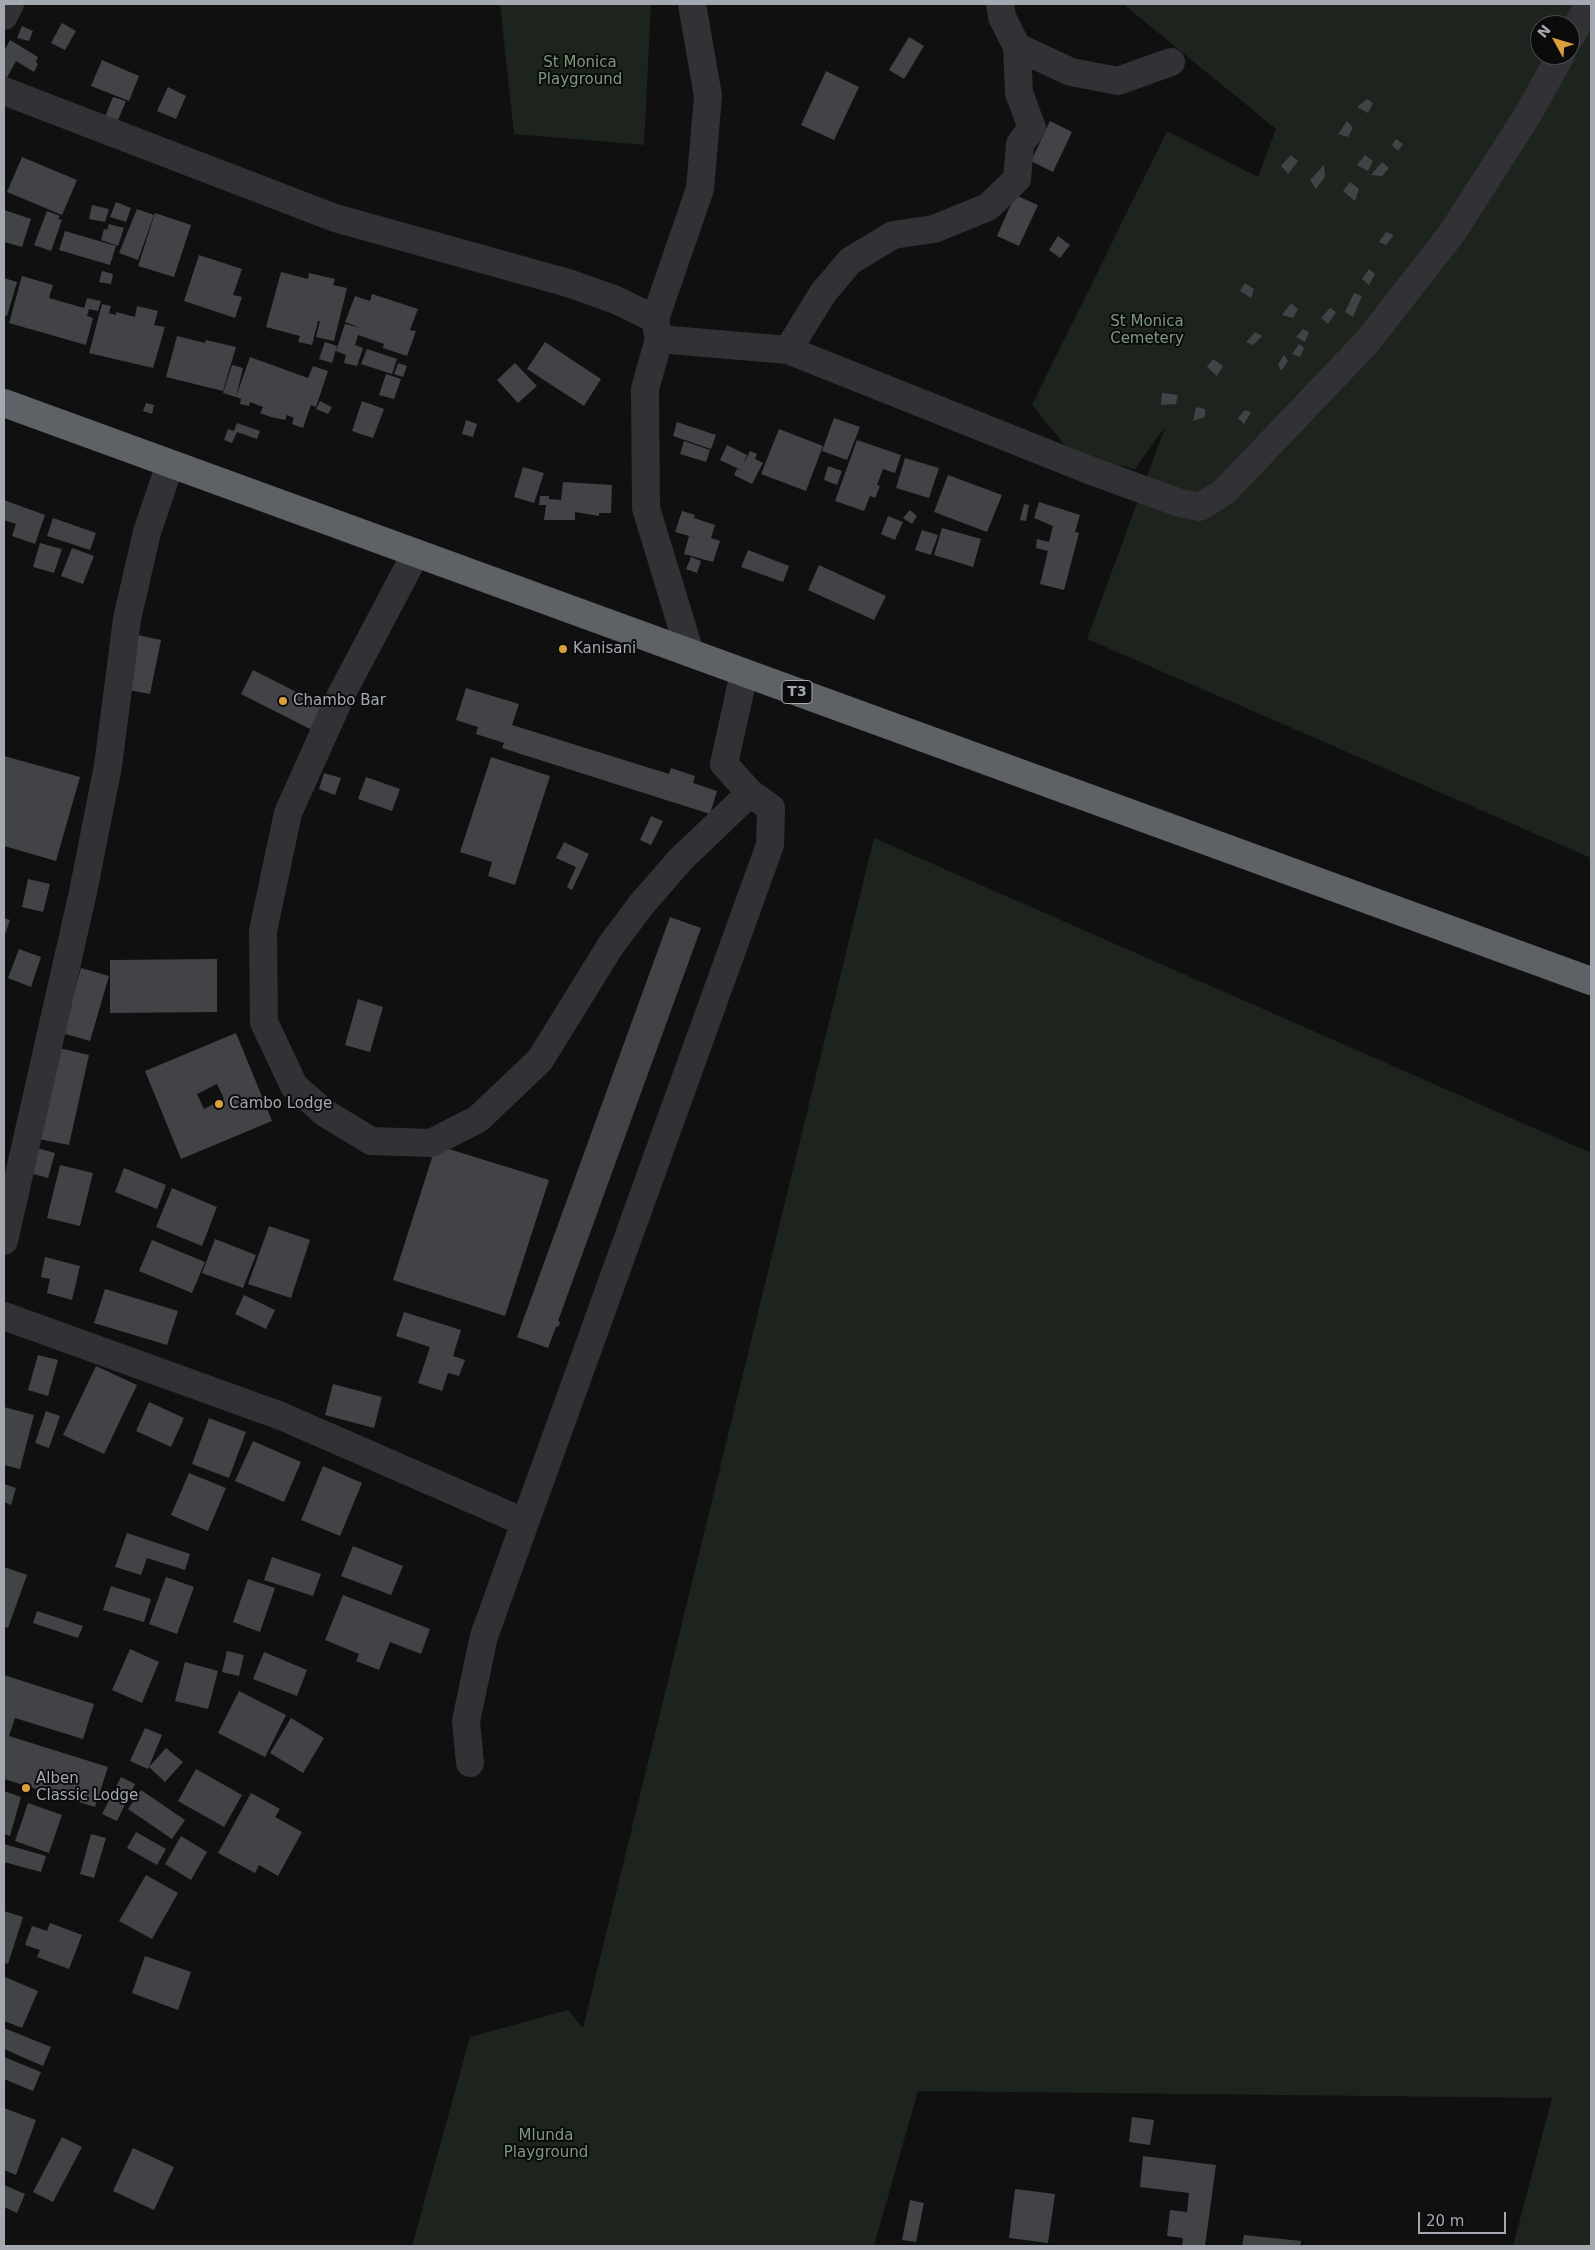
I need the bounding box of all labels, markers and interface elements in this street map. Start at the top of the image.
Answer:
north arrow [1530,15,1580,65]
text: N [1534,22,1554,41]
park label: St Monica Playground [538,54,622,89]
park label: St Monica Cemetery [1110,313,1184,348]
place label: Kanisani [573,640,636,658]
marker: Kanisani [557,643,569,655]
road number: T3 [782,680,812,704]
place label: Chambo Bar [293,692,386,710]
marker: Chambo Bar [277,695,289,707]
place label: Cambo Lodge [229,1095,332,1113]
marker: Cambo Lodge [213,1098,225,1110]
place label: Alben Classic Lodge [36,1770,138,1805]
marker: Alben Classic Lodge [20,1782,32,1794]
park label: Mlunda Playground [504,2127,588,2162]
scale bar [1420,2202,1508,2234]
text: 20 m [1426,2212,1464,2230]

